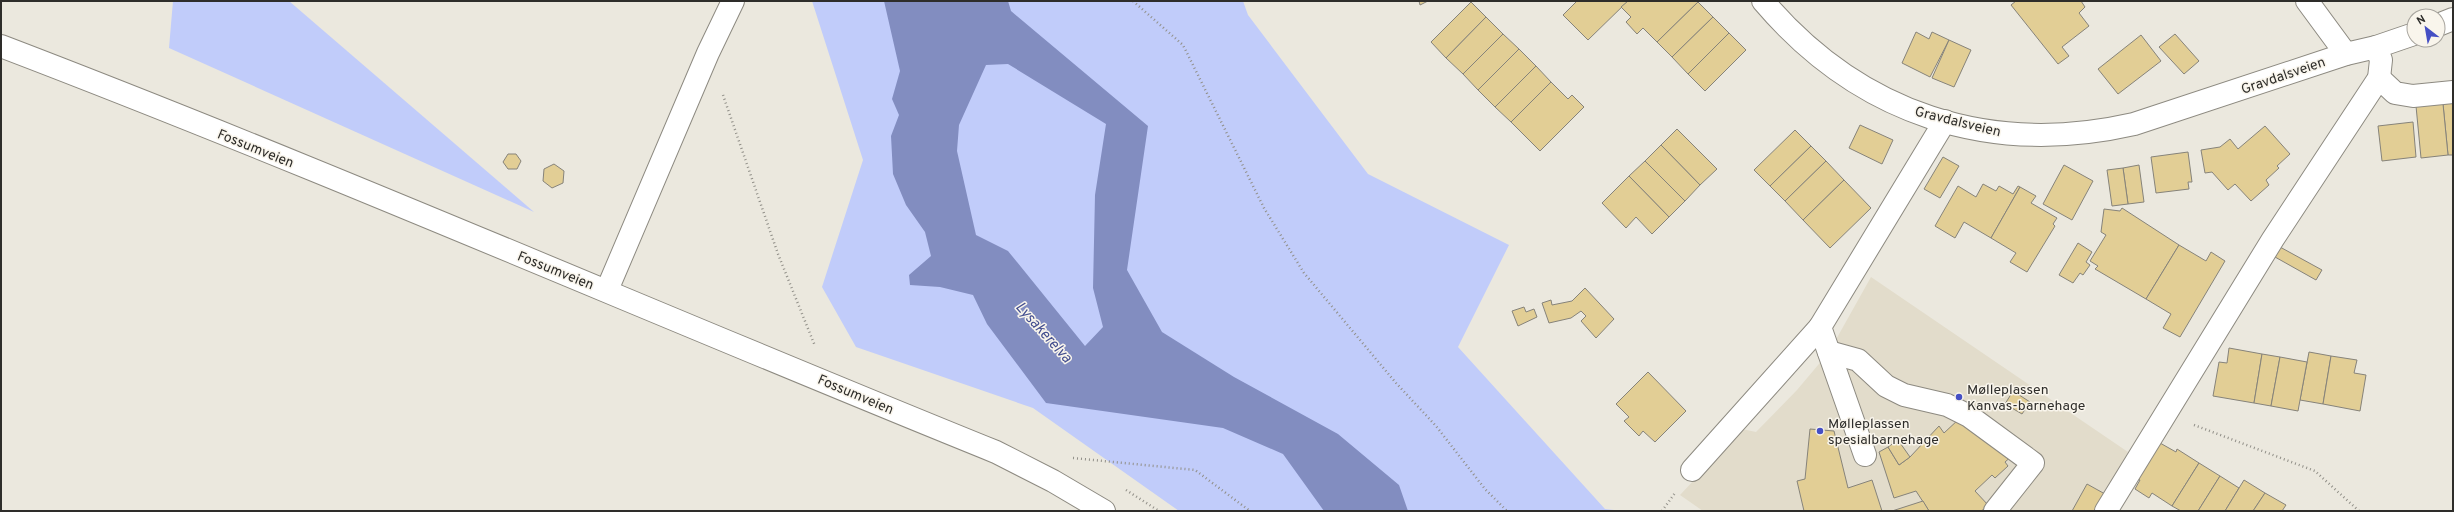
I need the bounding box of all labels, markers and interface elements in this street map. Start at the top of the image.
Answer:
north arrow [2406,8,2446,48]
text: N [2414,12,2428,28]
street label: Gravdalsveien [2239,54,2328,99]
street label: Gravdalsveien [1913,104,2002,141]
street label: Fossumveien [215,126,296,172]
street label: Fossumveien [515,248,596,294]
water label: Lysakerelva [1010,298,1075,368]
street label: Fossumveien [815,372,896,419]
place label: Mølleplassen Kanvas-barnehage [1967,382,2085,415]
marker: Mølleplassen Kanvas-barnehage [1954,392,1964,402]
place label: Mølleplassen spesialbarnehage [1828,416,1939,449]
marker: Mølleplassen spesialbarnehage [1815,426,1825,436]

